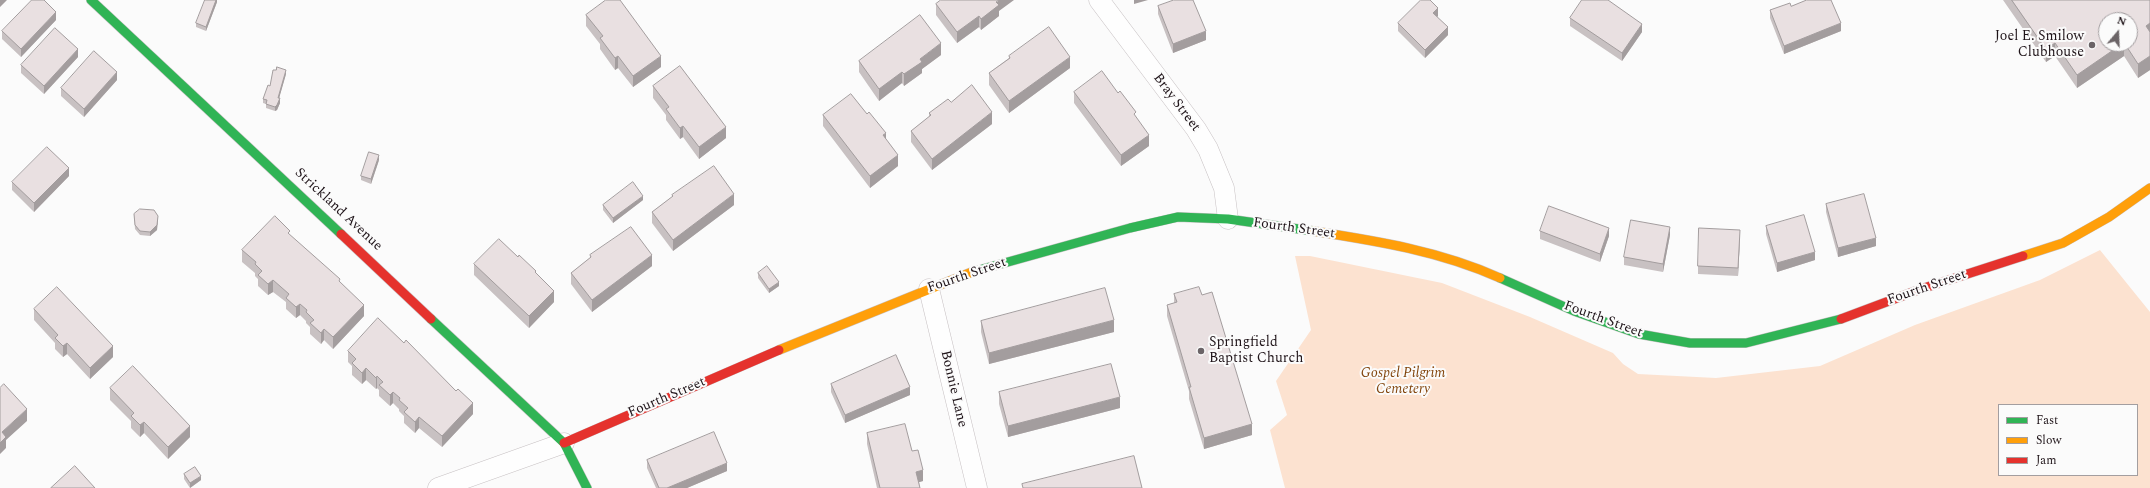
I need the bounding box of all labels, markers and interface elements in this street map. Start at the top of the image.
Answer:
north arrow [2098,12,2138,52]
text: N [2115,12,2129,31]
place label: Joel E. Smilow Clubhouse [1995,29,2084,62]
marker: Joel E. Smilow Clubhouse [2087,40,2097,50]
street label: Bray Street [1149,71,1203,135]
street label: Strickland Avenue [291,165,385,255]
street label: Fourth Street [1252,215,1336,243]
street label: Fourth Street [925,255,1009,297]
street label: Fourth Street [1885,267,1969,309]
street label: Fourth Street [1561,298,1645,342]
place label: Springfield Baptist Church [1209,335,1303,368]
marker: Springfield Baptist Church [1196,346,1206,356]
street label: Bonnie Lane [936,349,970,429]
park label: Gospel Pilgrim Cemetery [1361,366,1445,398]
street label: Fourth Street [626,374,708,422]
legend [1998,404,2138,476]
text: Fast [2036,411,2058,430]
text: Slow [2036,431,2061,450]
text: Jam [2036,451,2057,470]

